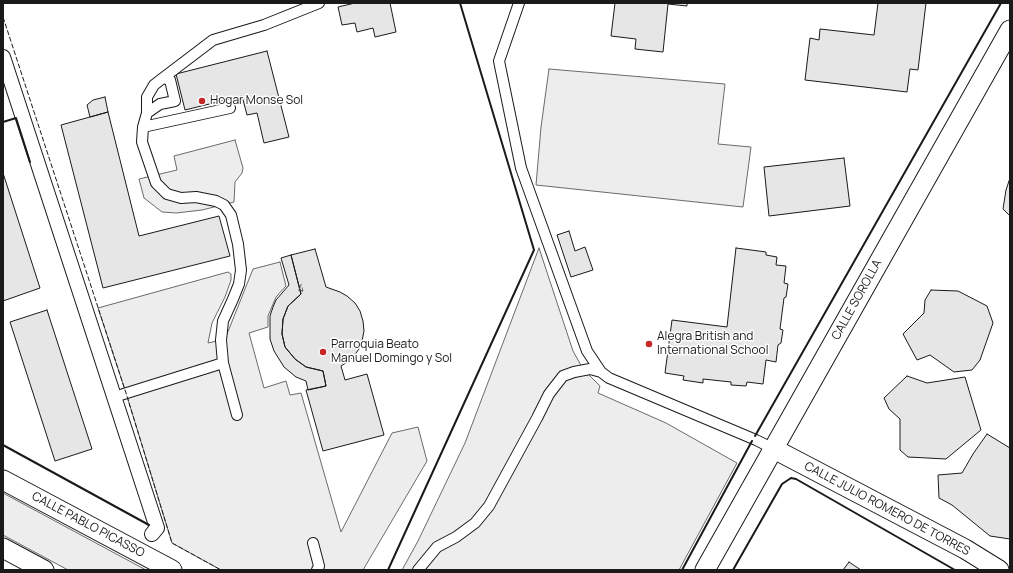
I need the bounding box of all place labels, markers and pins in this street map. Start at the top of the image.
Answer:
place label: Hogar Monse Sol [210,94,303,108]
marker: Hogar Monse Sol [197,96,207,106]
place label: Alegra British and International School [657,330,768,358]
place label: Parroquia Beato Manuel Domingo y Sol [331,338,452,366]
marker: Alegra British and International School [644,339,654,349]
marker: Parroquia Beato Manuel Domingo y Sol [318,347,328,357]

